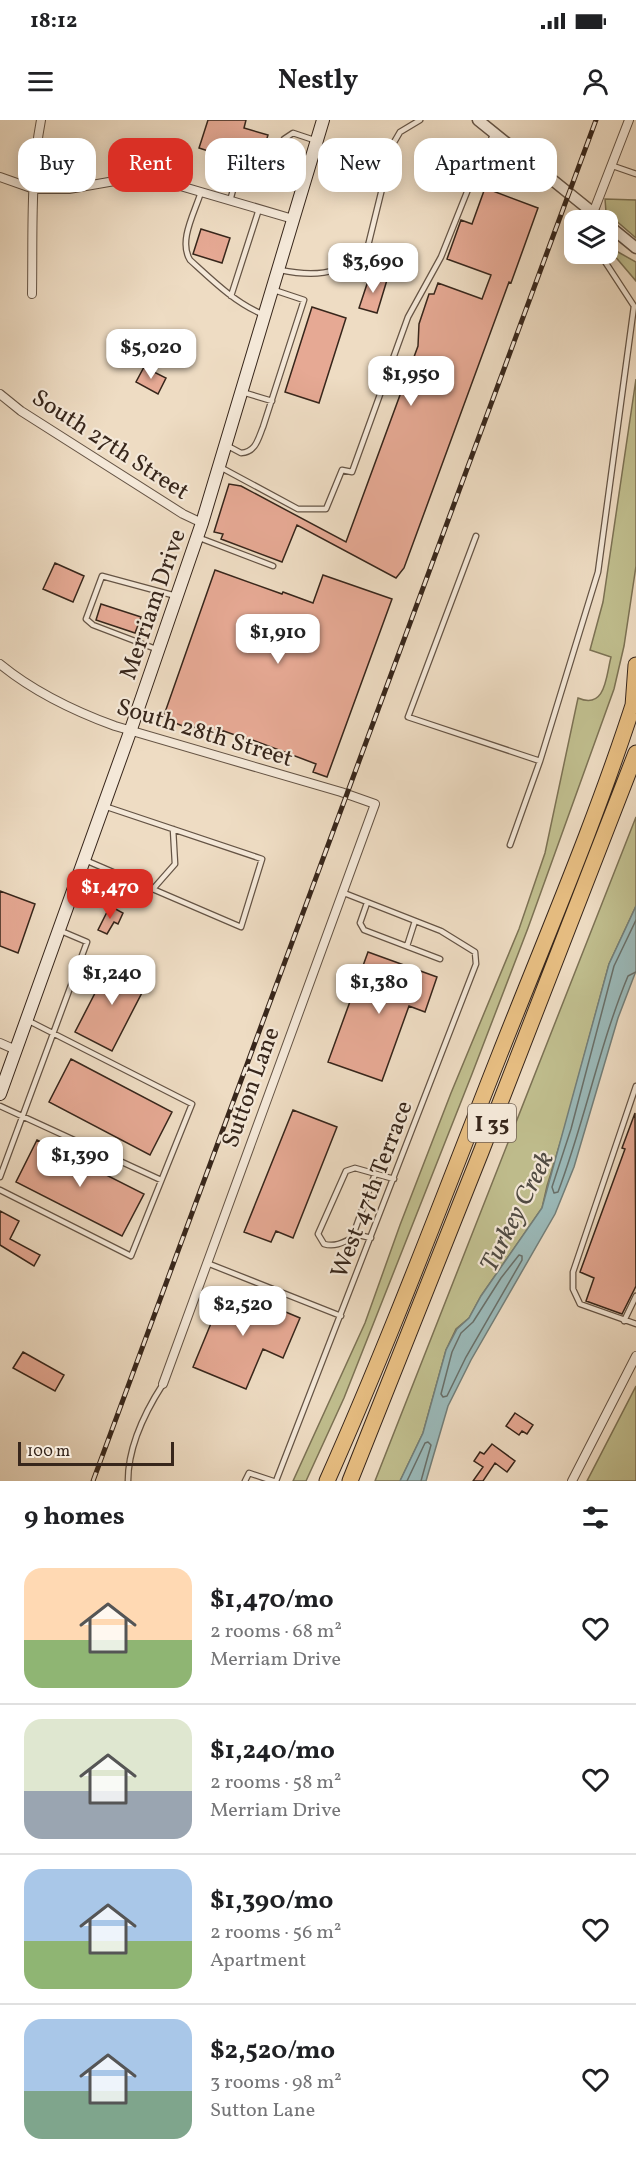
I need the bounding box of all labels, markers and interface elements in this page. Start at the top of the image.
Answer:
text: 18:12 [30,6,77,37]
text: Nestly [278,62,358,100]
icon: menu [24,65,57,98]
icon: person [579,65,612,98]
chip: Buy [18,138,96,192]
chip: Rent [108,138,193,192]
chip: Filters [205,138,306,192]
chip: New [318,138,402,192]
chip: Apartment [414,138,557,192]
map controls [564,210,618,264]
button: layers [564,210,618,264]
pin: $3,690 [324,243,422,294]
text: $3,690 [342,248,404,276]
pin: $5,020 [102,329,200,380]
text: $5,020 [120,334,182,362]
pin: $1,950 [362,356,460,407]
text: $1,950 [382,361,440,389]
street label: South 27th Street [25,382,195,509]
street label: Merriam Drive [112,525,196,684]
pin: $1,910 [229,614,327,665]
text: $1,910 [250,619,306,647]
street label: South 28th Street [112,691,297,777]
pin: $1,470 [61,869,159,920]
text: $1,470 [81,874,139,902]
pin: $1,240 [63,955,161,1006]
text: $1,240 [82,960,142,988]
pin: $1,380 [330,964,428,1015]
text: $1,380 [350,969,408,997]
street label: Sutton Lane [214,1023,289,1153]
street label: West 47th Terrace [323,1096,422,1283]
road number: I 35 [468,1104,516,1142]
pin: $1,390 [31,1137,129,1188]
text: $1,390 [51,1142,109,1170]
water label: Turkey Creek [472,1145,564,1278]
pin: $2,520 [194,1286,292,1337]
text: $2,520 [213,1291,273,1319]
scale bar [18,1439,174,1466]
text: 100 m [27,1441,70,1463]
text: 9 homes [24,1499,125,1535]
icon: filters [579,1501,612,1534]
text: $1,470/mo [210,1582,334,1618]
icon: home [72,1592,144,1664]
icon: heart [579,1612,612,1645]
text: 2 rooms · 68 m² [210,1618,342,1646]
text: Merriam Drive [210,1646,341,1674]
text: $1,240/mo [210,1733,335,1769]
icon: home [72,1743,144,1815]
icon: heart [579,1763,612,1796]
text: 2 rooms · 58 m² [210,1769,341,1797]
text: Merriam Drive [210,1797,341,1825]
text: $1,390/mo [210,1883,333,1919]
icon: home [72,1893,144,1965]
icon: heart [579,1913,612,1946]
text: 2 rooms · 56 m² [210,1919,341,1947]
text: Apartment [210,1947,306,1975]
text: $2,520/mo [210,2033,335,2069]
icon: home [72,2043,144,2115]
icon: heart [579,2063,612,2096]
text: 3 rooms · 98 m² [210,2069,342,2097]
text: Sutton Lane [210,2097,315,2125]

